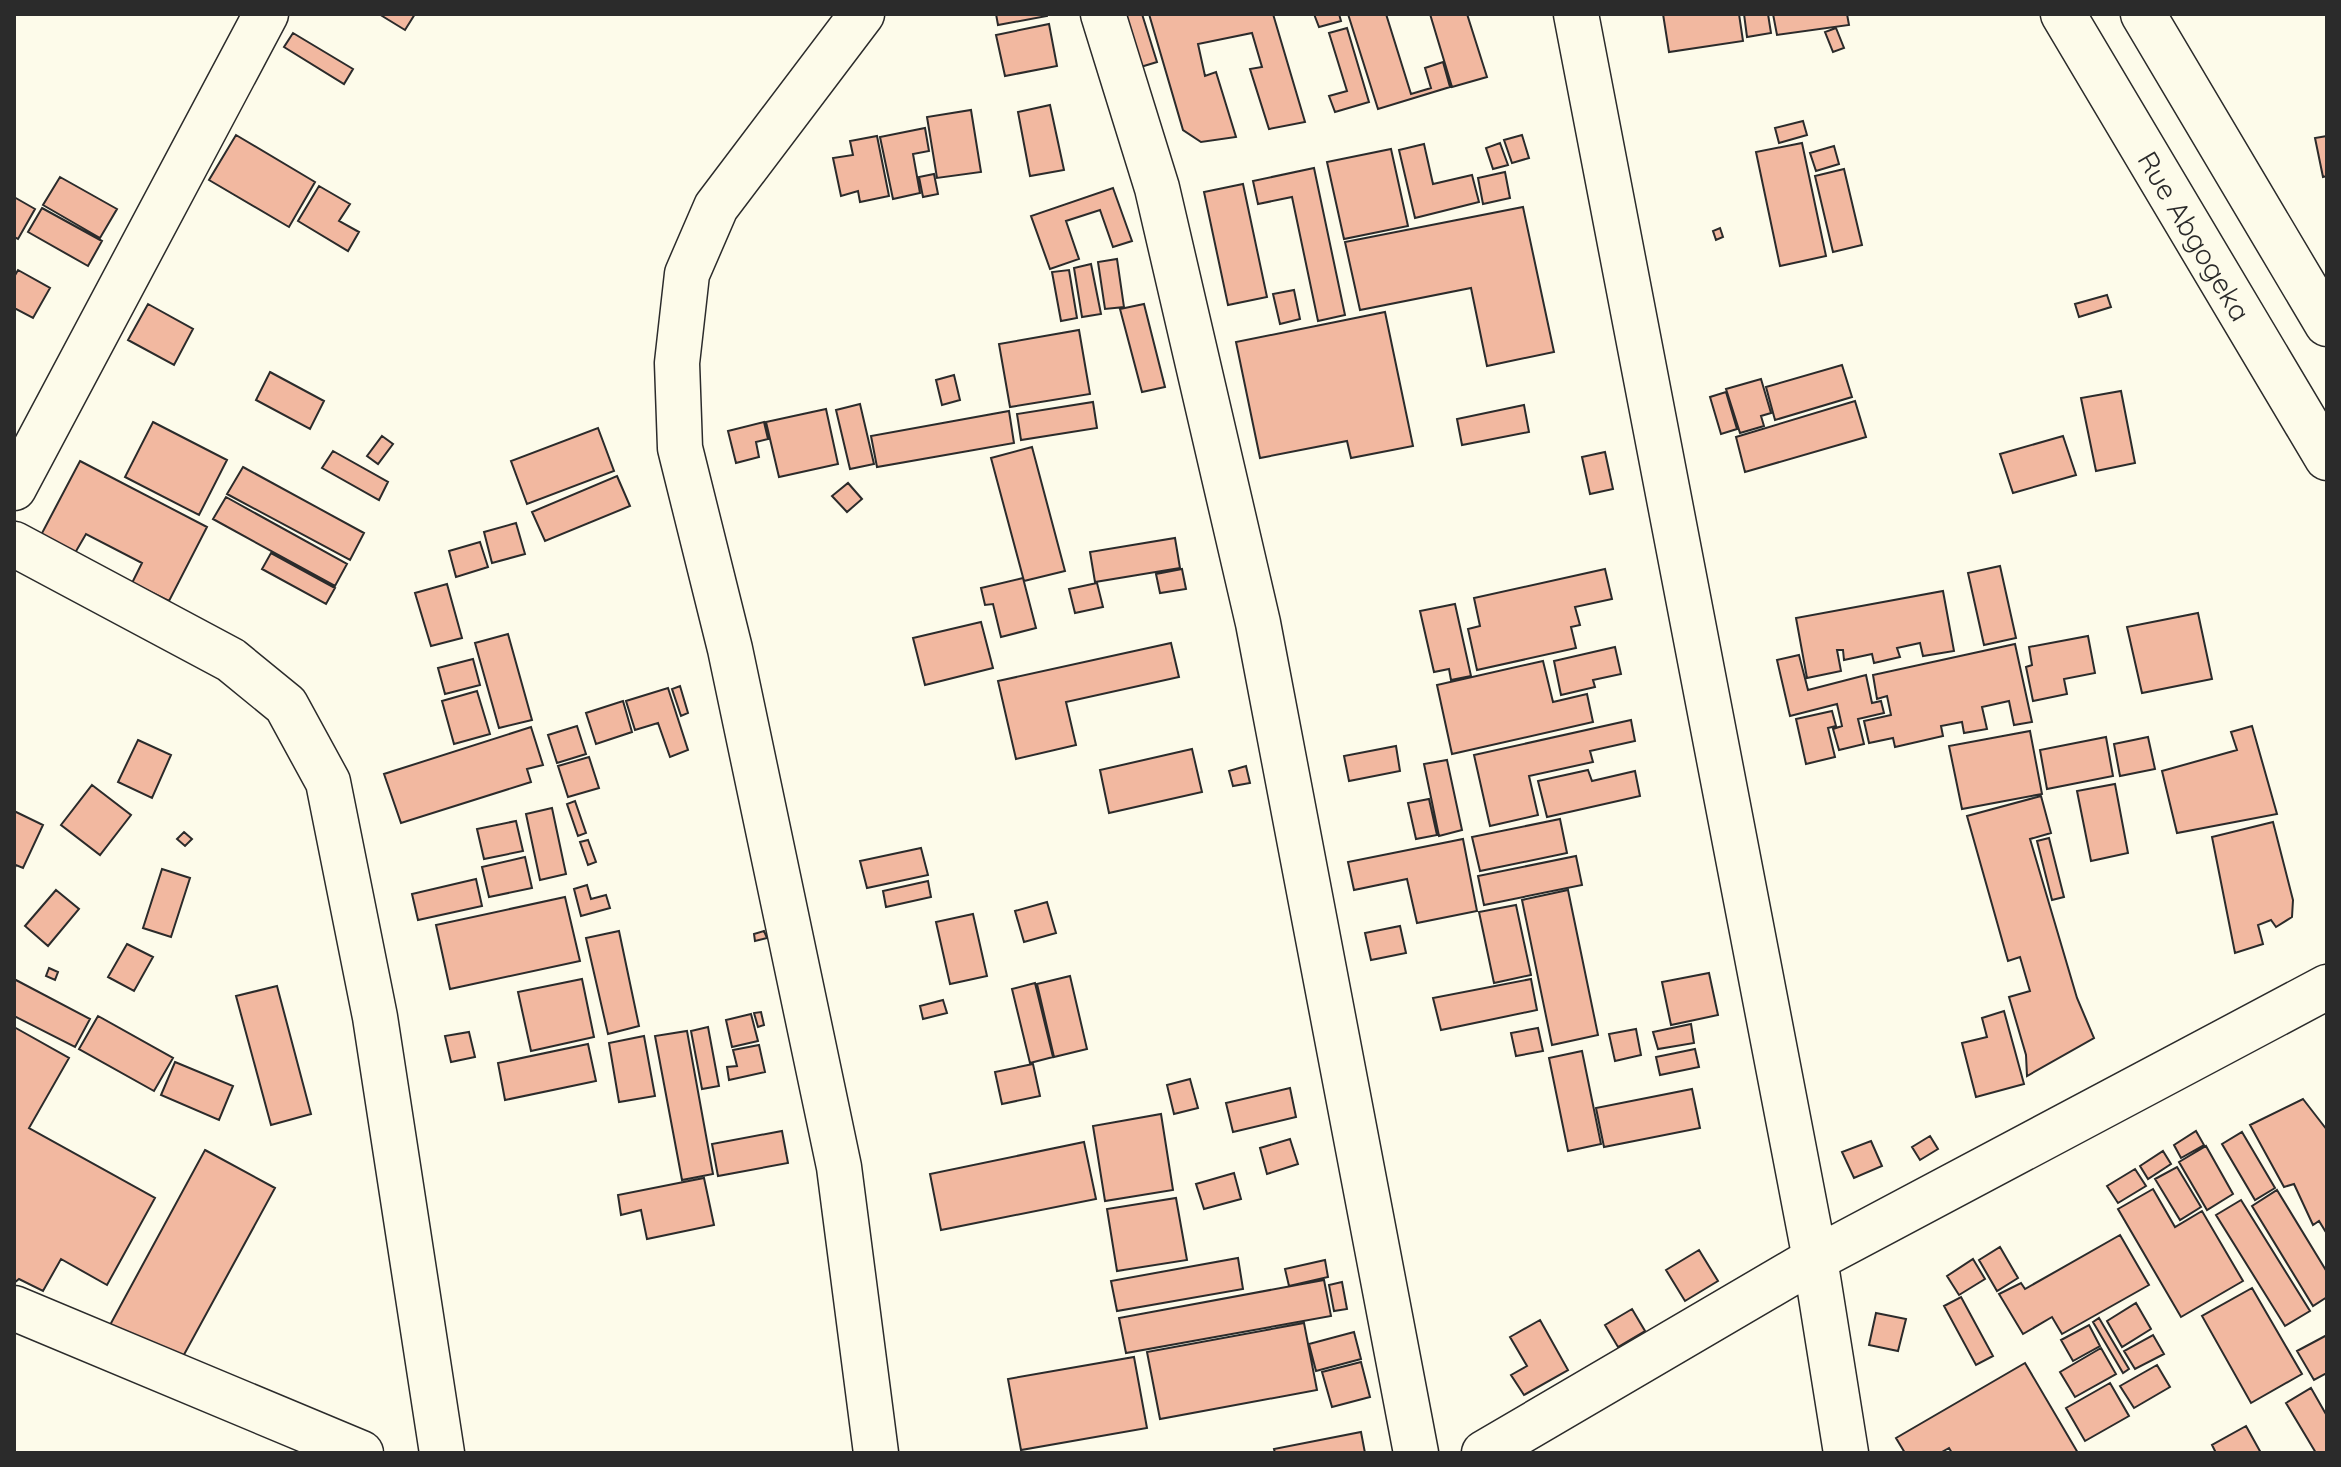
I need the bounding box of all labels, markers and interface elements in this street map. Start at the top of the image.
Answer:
street label: Rue Abgogeka [2131,145,2259,327]

